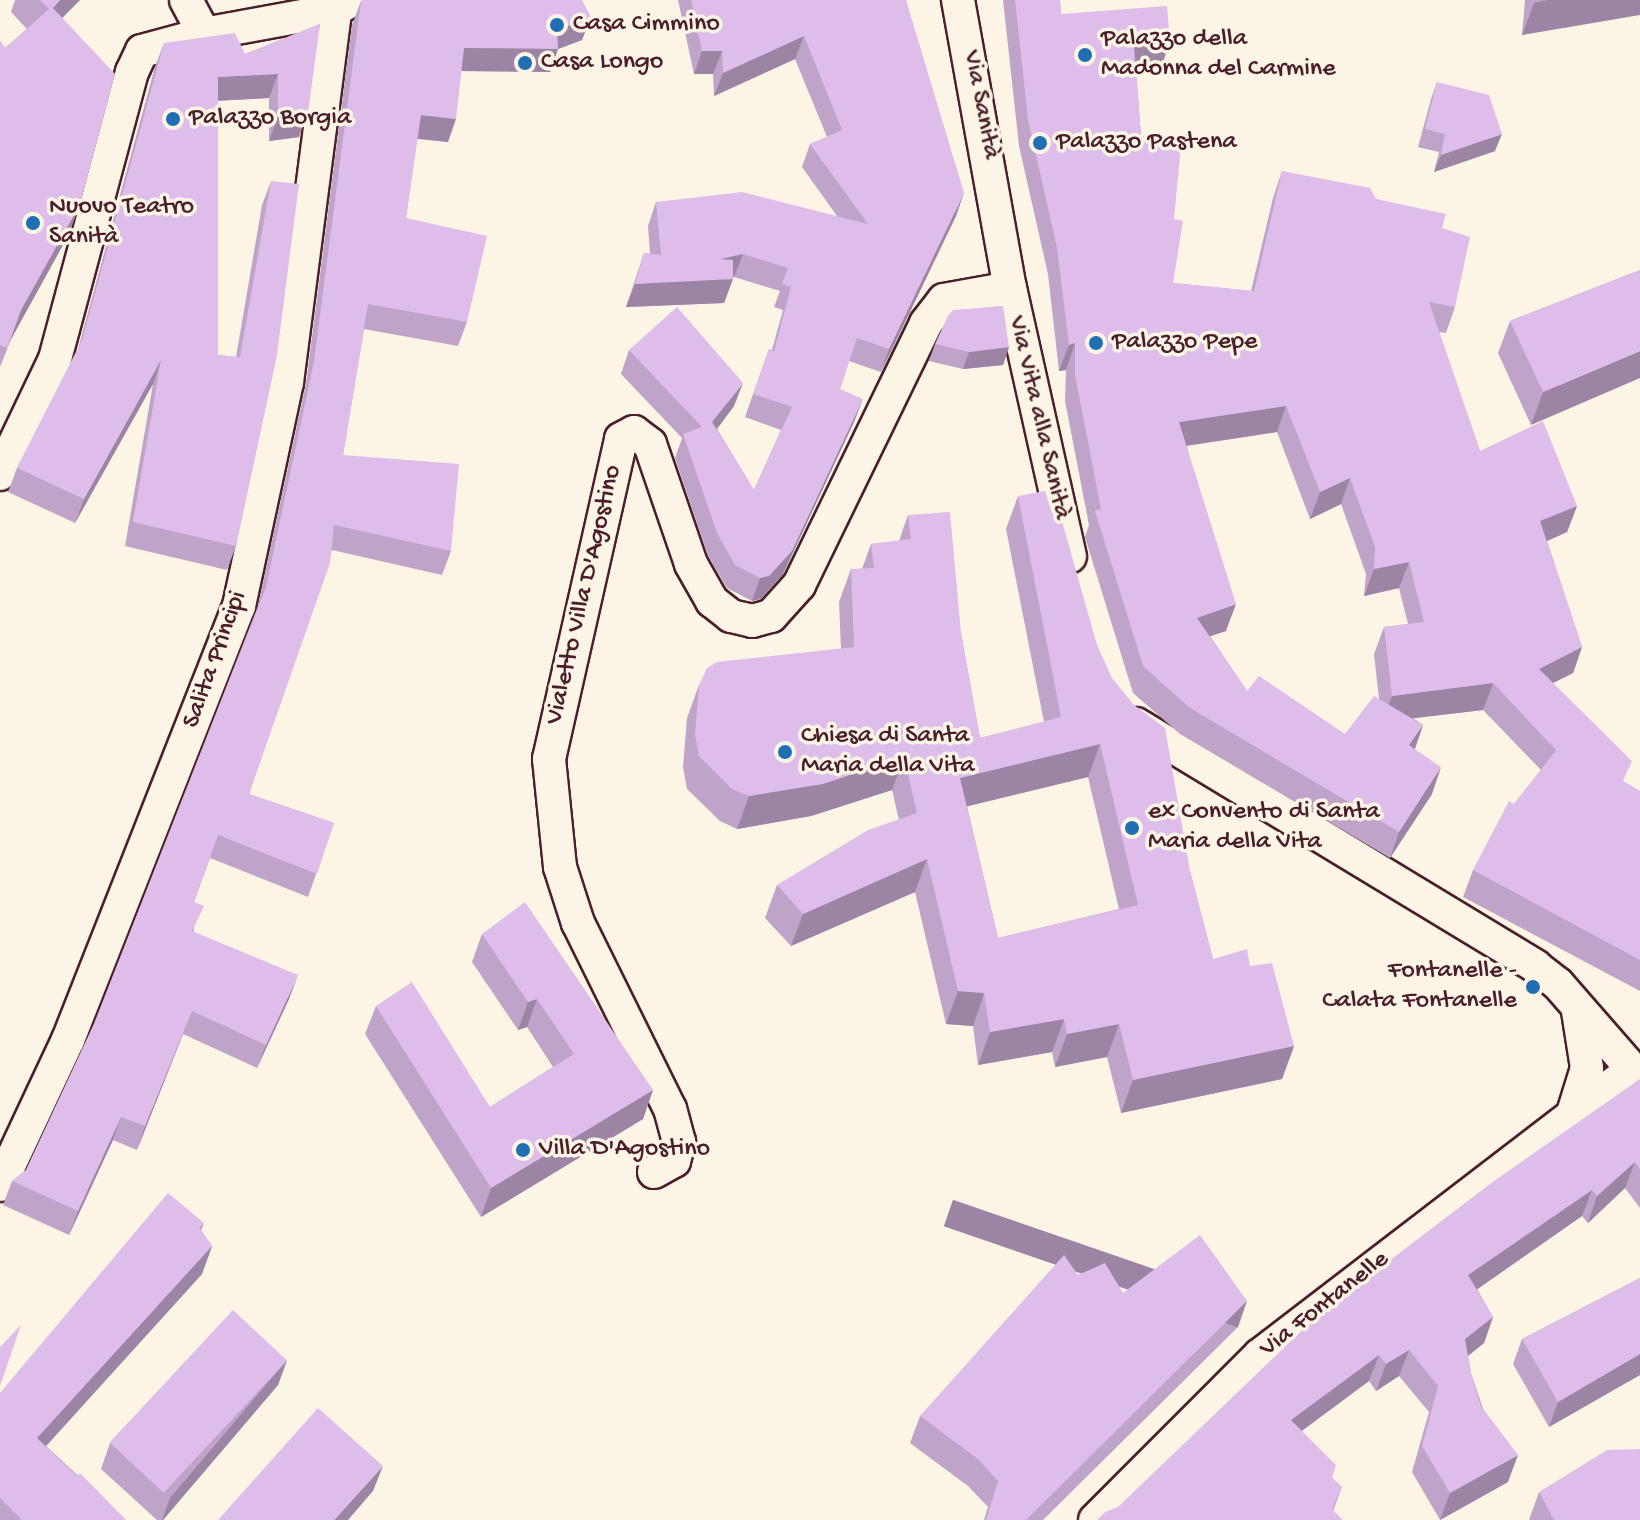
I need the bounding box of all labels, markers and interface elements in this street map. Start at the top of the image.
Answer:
place label: Casa Cimmino [573,9,720,41]
marker: Casa Cimmino [548,16,566,34]
place label: Palazzo della Madonna del Carmine [1101,24,1336,86]
marker: Palazzo della Madonna del Carmine [1076,46,1094,64]
place label: Casa Longo [541,47,663,79]
street label: Via Sanità [954,48,1006,162]
marker: Casa Longo [516,54,534,72]
place label: Palazzo Borgia [189,103,351,135]
marker: Palazzo Borgia [164,110,182,128]
place label: Palazzo Pastena [1056,127,1237,159]
marker: Palazzo Pastena [1031,134,1049,152]
place label: Nuovo Teatro Sanità [49,192,194,254]
marker: Nuovo Teatro Sanità [24,214,42,232]
street label: Via Vita alla Sanità [999,313,1077,523]
place label: Palazzo Pepe [1112,327,1258,359]
marker: Palazzo Pepe [1087,334,1105,352]
street label: Vialetto Villa D'Agostino [540,462,630,728]
street label: Salita Principi [177,587,255,733]
place label: Chiesa di Santa Maria della Vita [801,721,975,782]
marker: Chiesa di Santa Maria della Vita [776,743,794,761]
place label: ex Convento di Santa Maria della Vita [1148,797,1380,858]
marker: ex Convento di Santa Maria della Vita [1123,819,1141,837]
place label: Fontanelle - Calata Fontanelle [1322,956,1517,1018]
marker: Fontanelle - Calata Fontanelle [1524,978,1542,996]
place label: Villa D'Agostino [539,1134,710,1166]
marker: Villa D'Agostino [514,1141,532,1159]
street label: Via Fontanelle [1254,1245,1396,1365]

